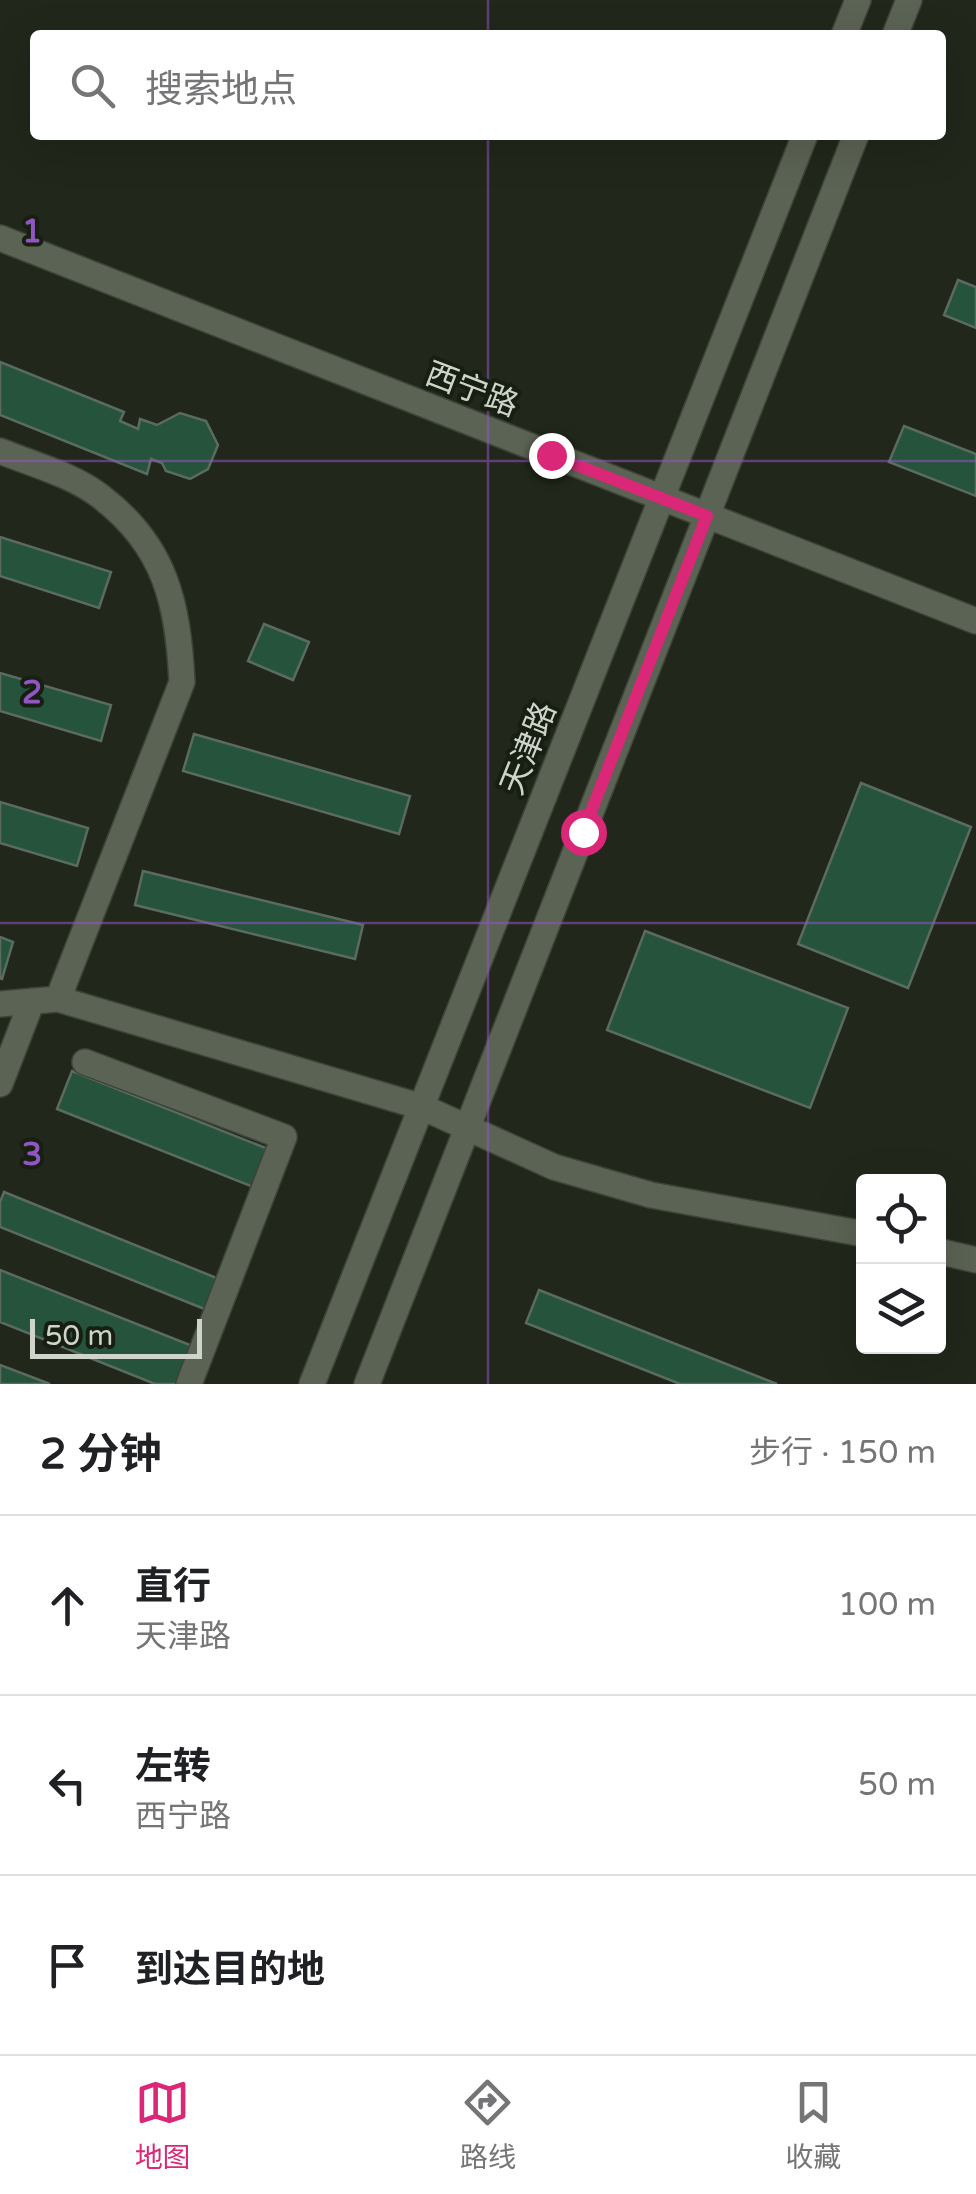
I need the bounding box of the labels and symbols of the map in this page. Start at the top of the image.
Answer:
text: 1 [22,213,42,251]
street label: 西宁路 [420,355,523,425]
route end [529,433,575,479]
text: 2 [22,674,42,712]
street label: 天津路 [493,697,565,800]
route start [561,810,607,856]
text: 3 [22,1136,42,1174]
scale bar [30,1314,202,1358]

